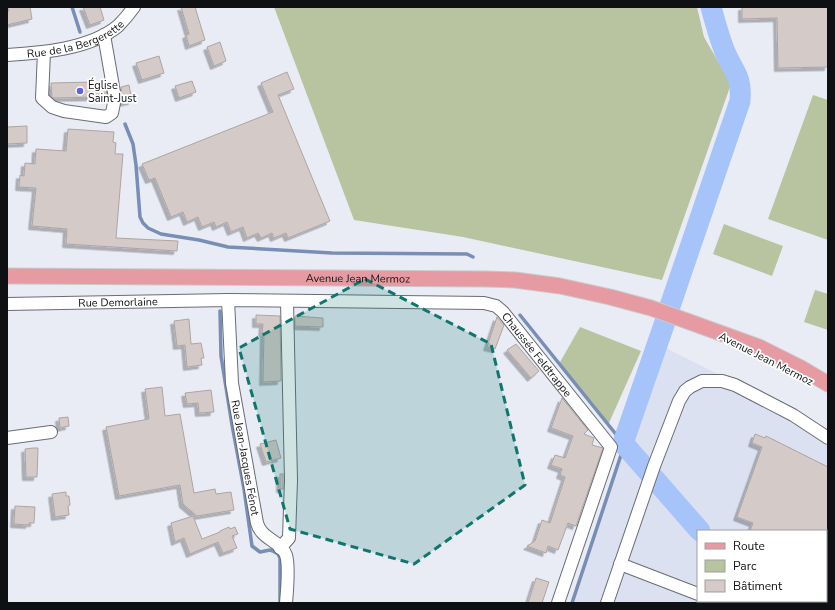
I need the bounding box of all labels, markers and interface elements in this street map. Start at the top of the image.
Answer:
street label: Rue de la Bergerette [26,17,127,61]
place label: Église Saint-Just [88,77,136,106]
marker: Église Saint-Just [75,86,85,96]
street label: Avenue Jean Mermoz [306,270,410,286]
street label: Rue Demorlaine [78,294,158,310]
street label: Chaussée Feldtrappe [498,309,576,400]
street label: Avenue Jean Mermoz [716,329,816,389]
street label: Rue Jean-Jacques Fénot [228,399,263,517]
legend [697,530,827,602]
text: Route [733,538,765,554]
text: Parc [733,558,757,574]
text: Bâtiment [733,578,783,594]

